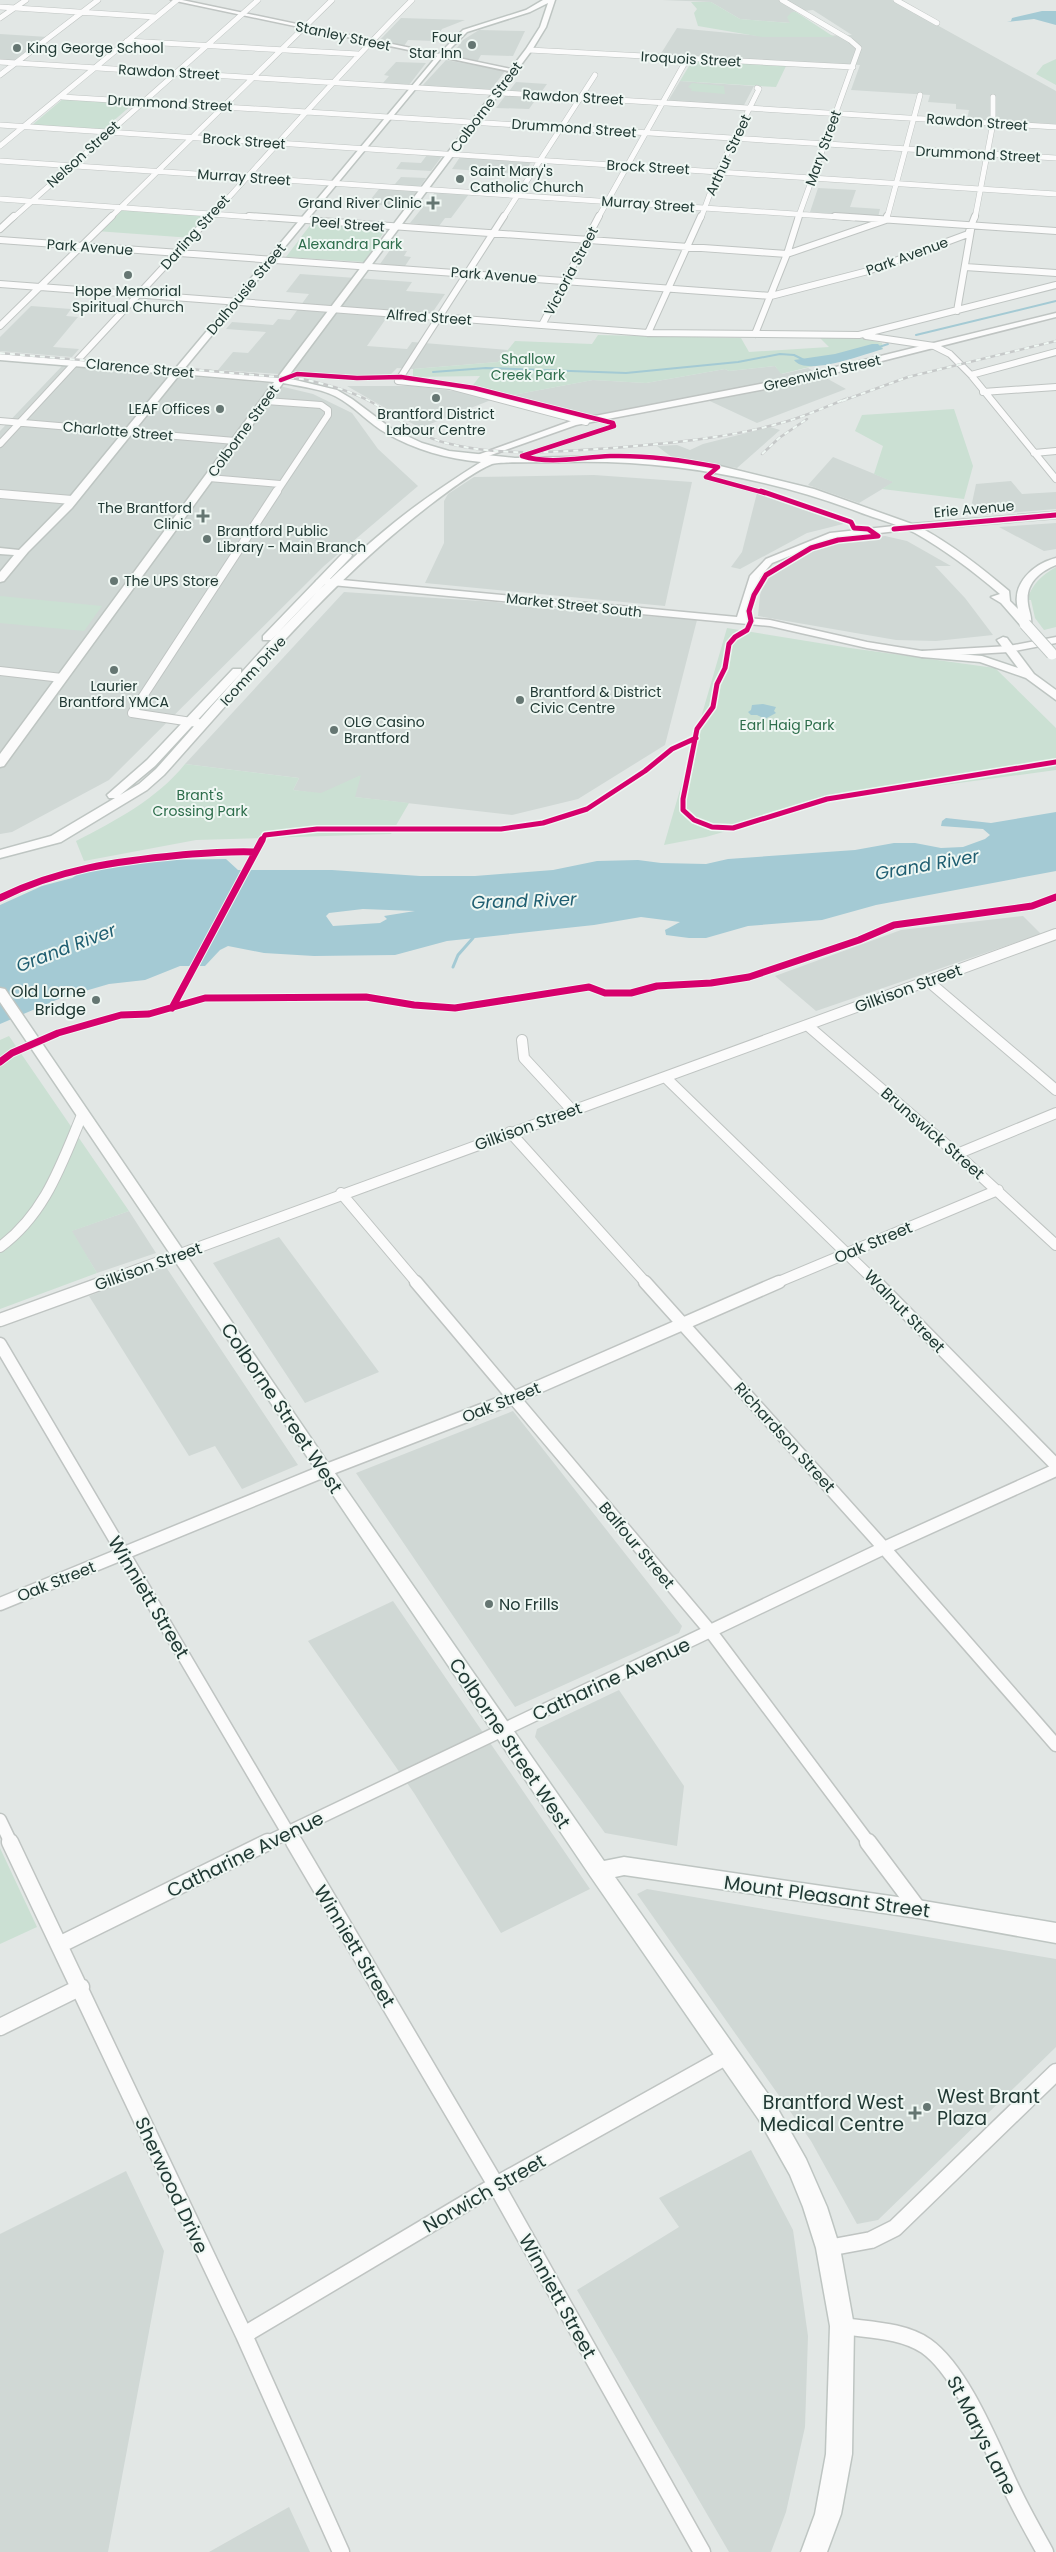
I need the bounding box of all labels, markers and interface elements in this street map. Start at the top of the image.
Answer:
street label: Stanley Street [294,16,392,56]
place label: Four Star Inn [409,27,462,63]
place label: King George School [27,38,164,58]
marker: Four Star Inn [466,39,478,51]
marker: King George School [11,42,23,54]
street label: Iroquois Street [640,46,742,72]
street label: Colborne Street [445,57,527,157]
street label: Rawdon Street [118,59,220,85]
street label: Rawdon Street [522,84,624,110]
street label: Drummond Street [107,90,233,116]
street label: Mary Street [800,107,846,189]
street label: Rawdon Street [926,108,1028,136]
street label: Arthur Street [700,111,756,199]
street label: Drummond Street [511,114,637,142]
street label: Nelson Street [42,116,124,192]
street label: Brock Street [202,128,286,154]
street label: Drummond Street [915,141,1041,167]
street label: Brock Street [606,155,690,179]
place label: Saint Mary's Catholic Church [470,161,584,197]
street label: Murray Street [197,164,291,190]
marker: Saint Mary's Catholic Church [454,173,466,185]
street label: Darling Street [156,190,234,274]
street label: Murray Street [601,191,695,217]
place label: Grand River Clinic [298,193,422,213]
marker: Grand River Clinic [426,196,440,210]
street label: Peel Street [311,211,385,237]
street label: Victoria Street [539,223,603,319]
street label: Park Avenue [863,232,951,280]
street label: Park Avenue [46,234,134,260]
park label: Alexandra Park [298,234,403,254]
street label: Dalhousie Street [202,239,290,339]
street label: Park Avenue [450,262,538,288]
marker: Hope Memorial Spiritual Church [122,269,134,281]
place label: Hope Memorial Spiritual Church [72,281,184,317]
street label: Alfred Street [386,304,472,330]
park label: Shallow Creek Park [491,349,566,385]
street label: Greenwich Street [762,350,882,396]
street label: Clarence Street [85,353,195,383]
street label: Colborne Street [203,381,283,481]
marker: Brantford District Labour Centre [430,392,442,404]
place label: LEAF Offices [128,399,210,419]
marker: LEAF Offices [214,403,226,415]
place label: Brantford District Labour Centre [377,404,495,440]
street label: Charlotte Street [62,416,174,446]
street label: Erie Avenue [933,495,1015,522]
place label: The Brantford Clinic [97,498,192,534]
marker: The Brantford Clinic [196,509,210,523]
place label: Brantford Public Library - Main Branch [217,521,366,557]
marker: Brantford Public Library - Main Branch [201,533,213,545]
place label: The UPS Store [124,571,219,591]
marker: The UPS Store [108,575,120,587]
street label: Market Street South [505,588,643,622]
street label: Icomm Drive [215,632,291,710]
marker: Laurier Brantford YMCA [108,664,120,676]
place label: Laurier Brantford YMCA [59,676,169,712]
place label: Brantford & District Civic Centre [530,682,661,718]
marker: Brantford & District Civic Centre [514,694,526,706]
place label: OLG Casino Brantford [344,712,425,748]
park label: Earl Haig Park [740,715,835,735]
marker: OLG Casino Brantford [328,724,340,736]
park label: Brant's Crossing Park [152,785,248,821]
water label: Grand River [873,843,982,886]
water label: Grand River [471,886,578,915]
water label: Grand River [12,917,121,978]
street label: Gilkison Street [851,958,965,1019]
place label: Old Lorne Bridge [11,980,86,1021]
marker: Old Lorne Bridge [90,994,102,1006]
street label: Brunswick Street [876,1082,990,1185]
street label: Gilkison Street [471,1096,585,1157]
street label: Oak Street [831,1216,916,1269]
street label: Gilkison Street [91,1236,205,1297]
street label: Walnut Street [859,1265,950,1358]
street label: Colborne Street West [214,1318,349,1499]
street label: Oak Street [459,1376,544,1429]
street label: Richardson Street [729,1377,841,1498]
street label: Balfour Street [593,1497,680,1594]
street label: Winniett Street [101,1531,196,1664]
street label: Oak Street [14,1555,99,1608]
place label: No Frills [499,1593,559,1616]
marker: No Frills [483,1598,495,1610]
street label: Catharine Avenue [528,1631,695,1728]
street label: Colborne Street West [442,1653,577,1834]
street label: Catharine Avenue [162,1805,328,1904]
street label: Mount Pleasant Street [722,1869,932,1924]
street label: Winniett Street [307,1880,402,2013]
place label: West Brant Plaza [937,2083,1040,2132]
place label: Brantford West Medical Centre [760,2089,904,2138]
marker: West Brant Plaza [921,2101,933,2113]
marker: Brantford West Medical Centre [908,2106,922,2120]
street label: Sherwood Drive [128,2113,215,2258]
street label: Norwich Street [418,2147,551,2239]
street label: Winniett Street [512,2229,603,2363]
street label: St Marys Lane [940,2371,1023,2499]

